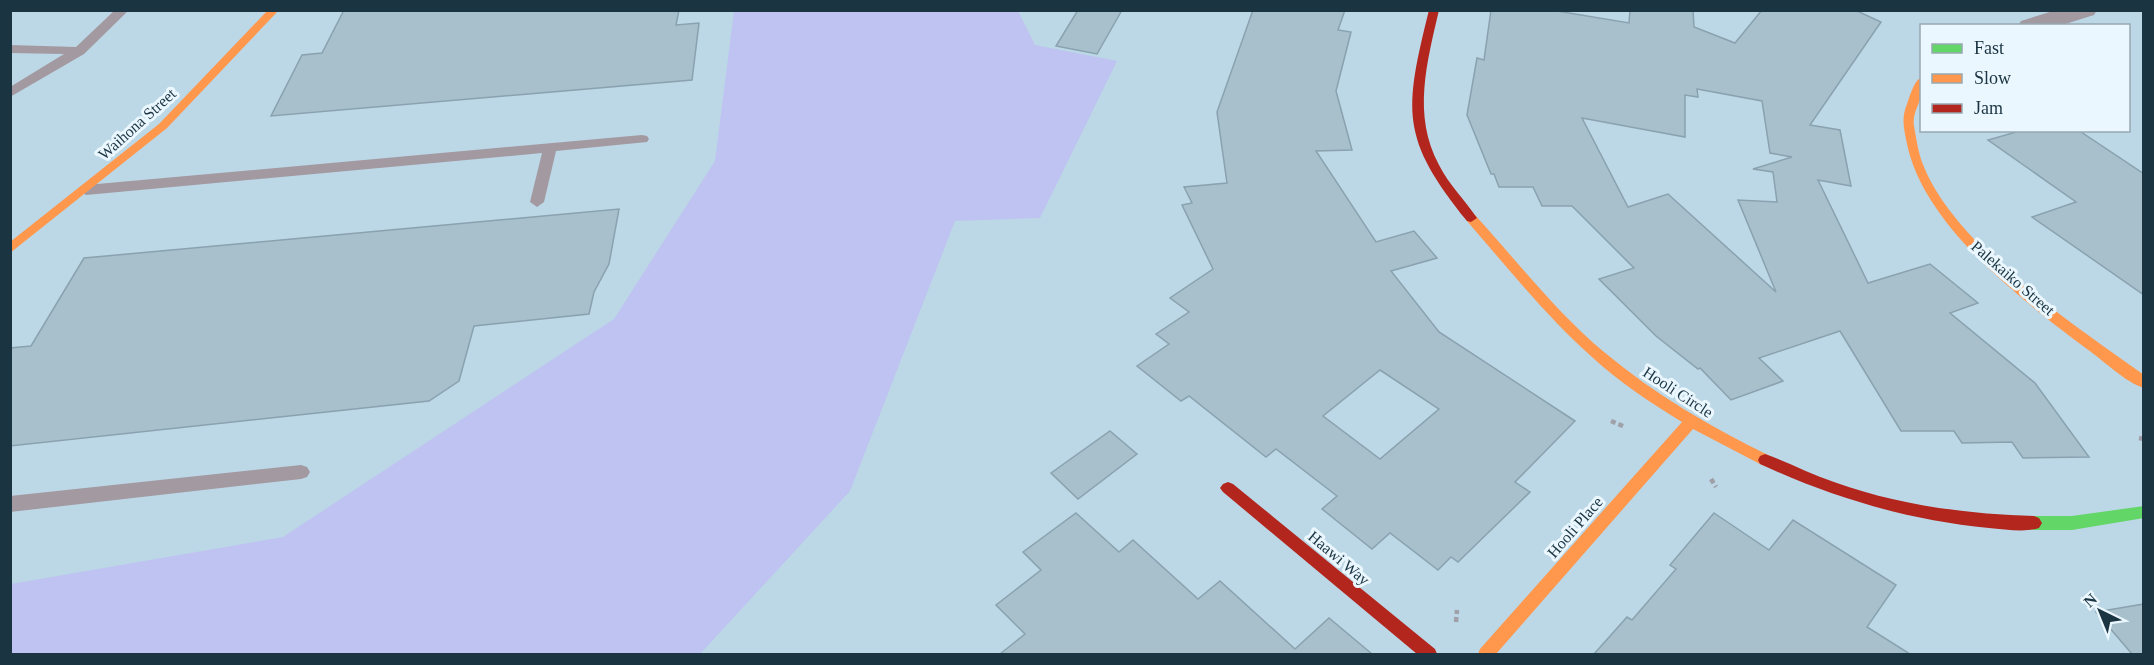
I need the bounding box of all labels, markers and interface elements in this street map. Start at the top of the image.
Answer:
legend [1920,24,2130,132]
text: Fast [1974,38,2004,58]
text: Slow [1974,68,2011,88]
street label: Waihona Street [95,85,179,163]
text: Jam [1974,98,2003,118]
street label: Palekaiko Street [1968,237,2058,319]
street label: Hooli Circle [1640,363,1716,421]
street label: Hooli Place [1544,493,1606,561]
street label: Haawi Way [1304,528,1373,589]
north arrow [2070,581,2130,641]
text: N [2080,590,2100,611]

